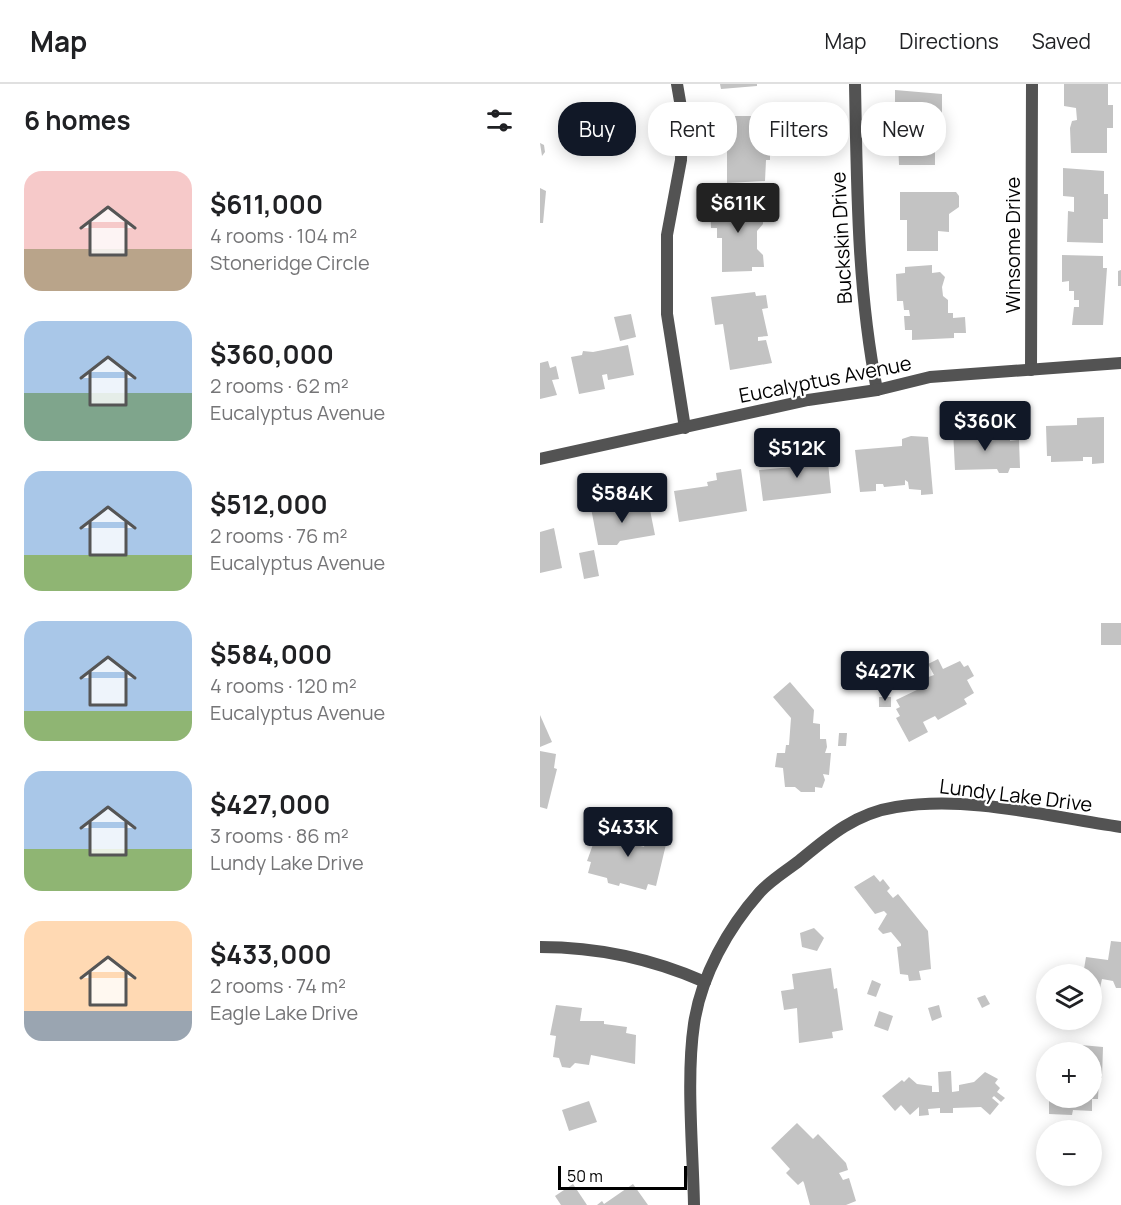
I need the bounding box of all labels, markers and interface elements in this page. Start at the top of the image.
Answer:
text: Map [30,22,87,60]
text: Map [825,27,866,55]
text: Directions [899,27,999,55]
text: Saved [1032,27,1091,55]
text: 6 homes [24,102,131,138]
chip: Buy [558,102,636,156]
chip: Rent [648,102,737,156]
chip: Filters [749,102,849,156]
chip: New [861,102,946,156]
icon: filters [483,104,516,137]
street label: Buckskin Drive [824,171,858,305]
street label: Winsome Drive [999,177,1026,313]
pin: $611K [696,183,780,234]
text: $611,000 [210,186,323,222]
text: $611K [710,189,766,216]
icon: home [72,195,144,267]
text: 4 rooms · 104 m² [210,222,357,249]
text: Stoneridge Circle [210,249,370,276]
text: $360,000 [210,336,334,372]
icon: home [72,345,144,417]
street label: Eucalyptus Avenue [736,349,914,409]
text: 2 rooms · 62 m² [210,372,349,399]
text: Eucalyptus Avenue [210,399,385,426]
pin: $360K [943,401,1027,452]
text: $360K [954,407,1016,434]
pin: $512K [755,428,839,479]
text: $512K [768,434,826,461]
pin: $584K [580,473,664,524]
text: $584K [591,479,653,506]
text: $512,000 [210,486,328,522]
icon: home [72,495,144,567]
text: 2 rooms · 76 m² [210,522,347,549]
text: Eucalyptus Avenue [210,549,385,576]
text: $584,000 [210,636,332,672]
icon: home [72,645,144,717]
pin: $427K [843,651,927,702]
text: $427K [855,657,915,684]
text: 4 rooms · 120 m² [210,672,357,699]
text: Eucalyptus Avenue [210,699,385,726]
street label: Lundy Lake Drive [938,772,1094,818]
text: $427,000 [210,786,330,822]
icon: home [72,795,144,867]
pin: $433K [586,807,670,858]
text: $433K [598,813,658,840]
text: 3 rooms · 86 m² [210,822,349,849]
text: Lundy Lake Drive [210,849,364,876]
text: $433,000 [210,936,332,972]
icon: home [72,945,144,1017]
map controls [1036,964,1102,1186]
button: layers [1036,964,1102,1030]
text: 2 rooms · 74 m² [210,972,346,999]
text: Eagle Lake Drive [210,999,358,1026]
button: + [1036,1042,1102,1108]
button: − [1036,1120,1102,1186]
scale bar [558,1163,687,1190]
text: 50 m [567,1165,603,1187]

